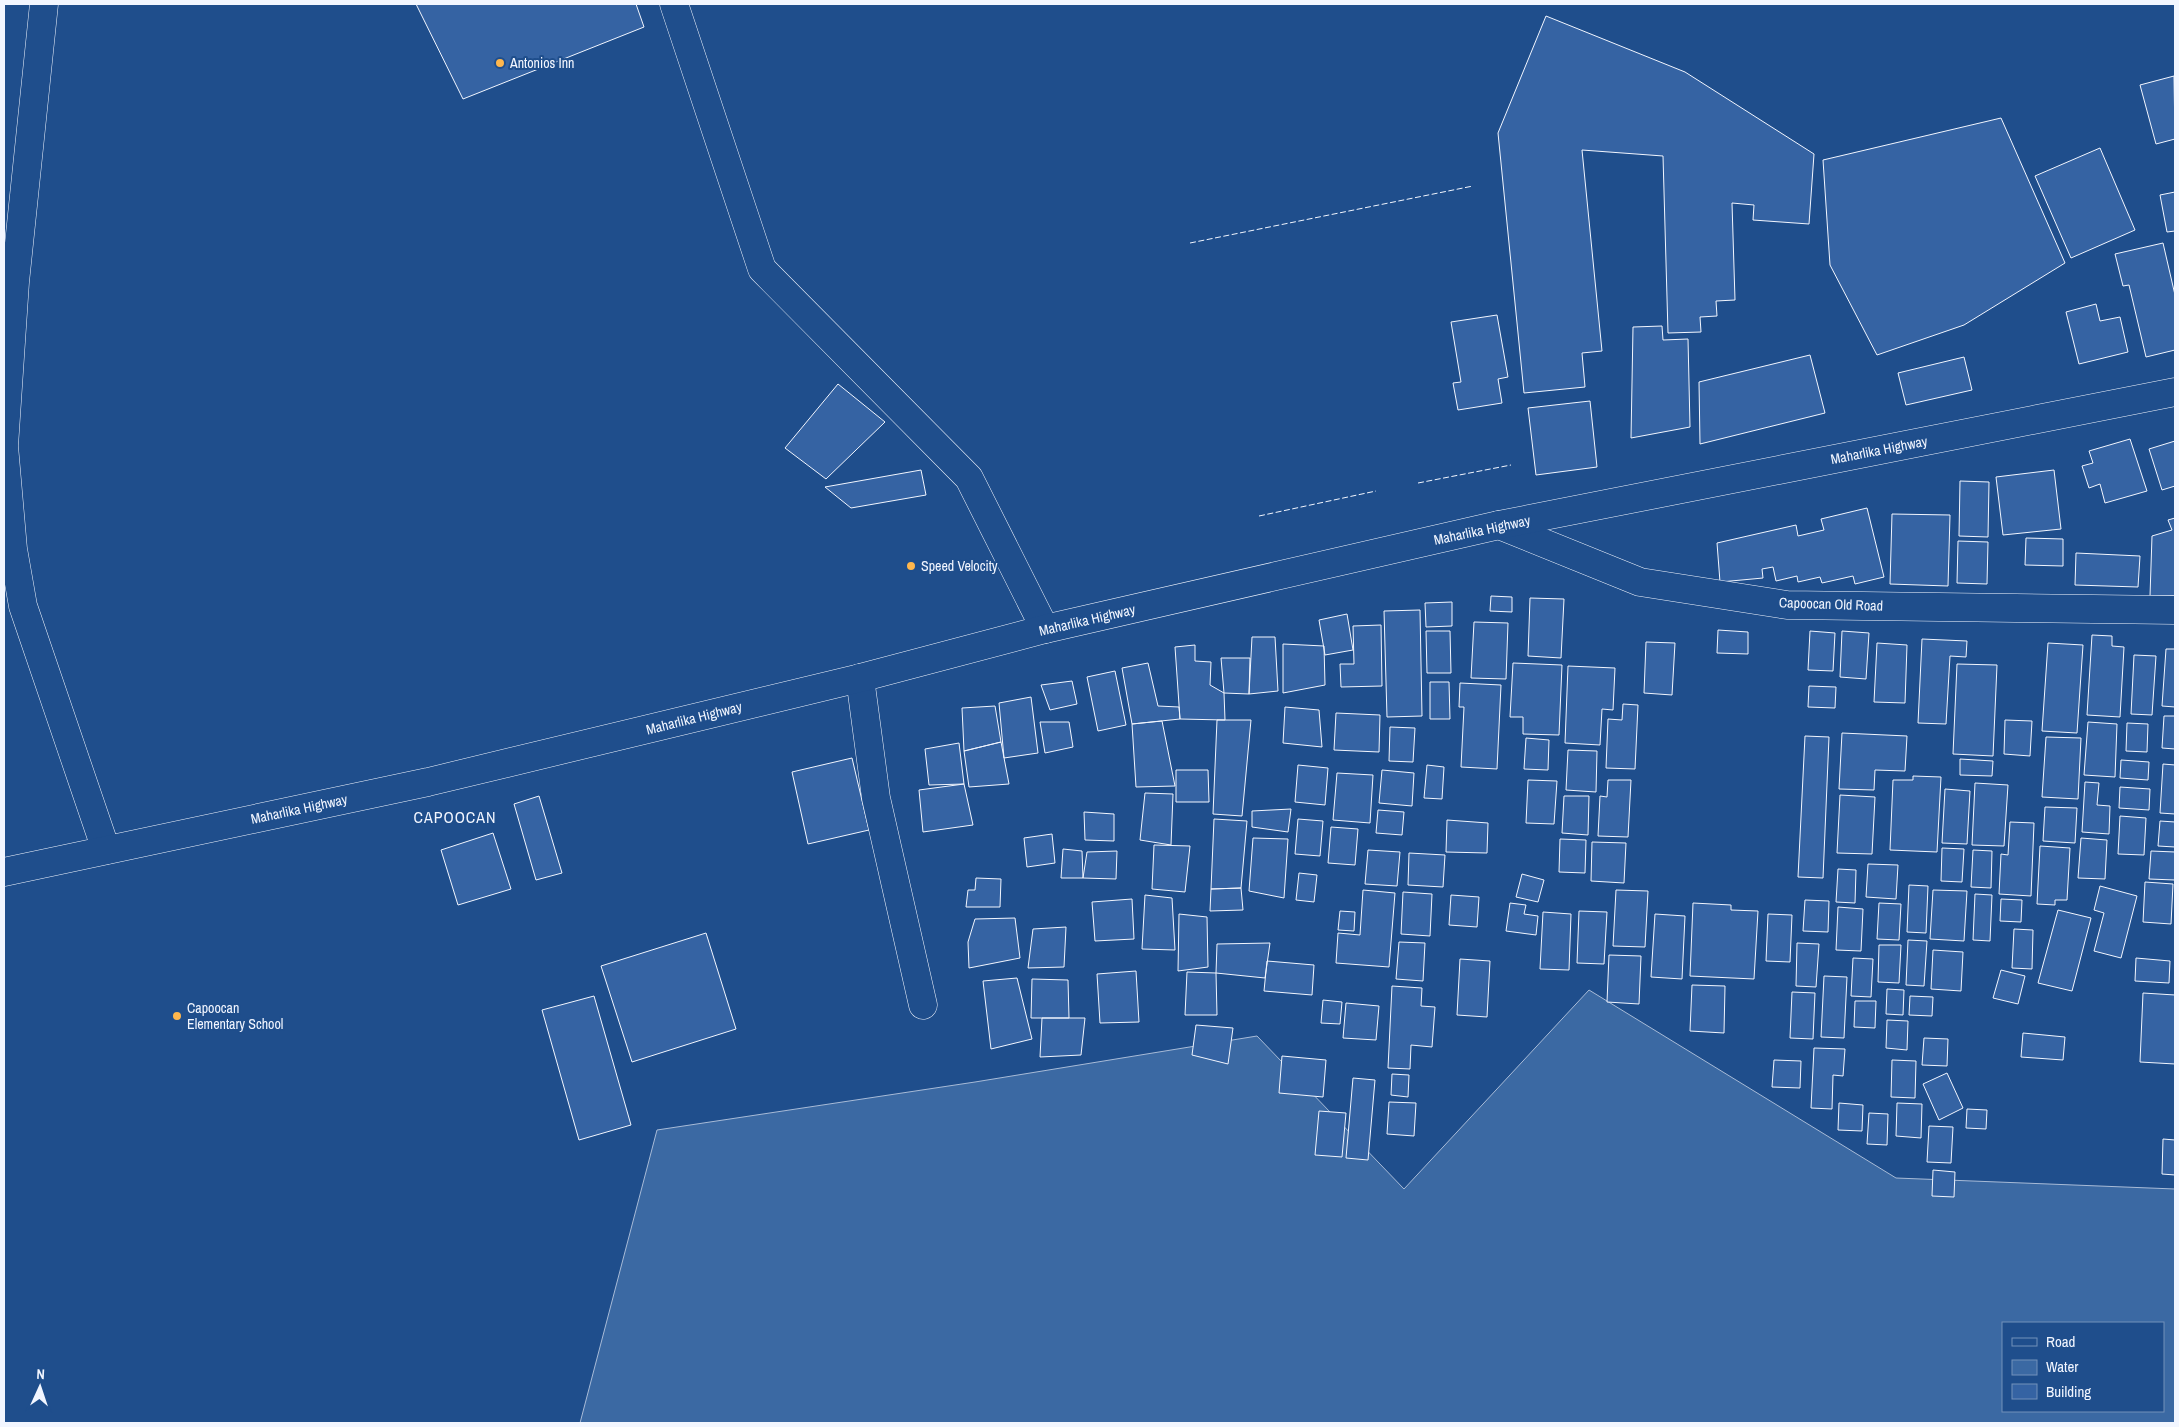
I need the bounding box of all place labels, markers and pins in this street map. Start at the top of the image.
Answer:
place label: Antonios Inn [509,54,574,72]
marker: Antonios Inn [494,57,506,69]
place label: Speed Velocity [921,557,998,575]
marker: Speed Velocity [905,560,917,572]
place label: Capoocan Elementary School [187,999,283,1033]
marker: Capoocan Elementary School [171,1010,183,1022]

